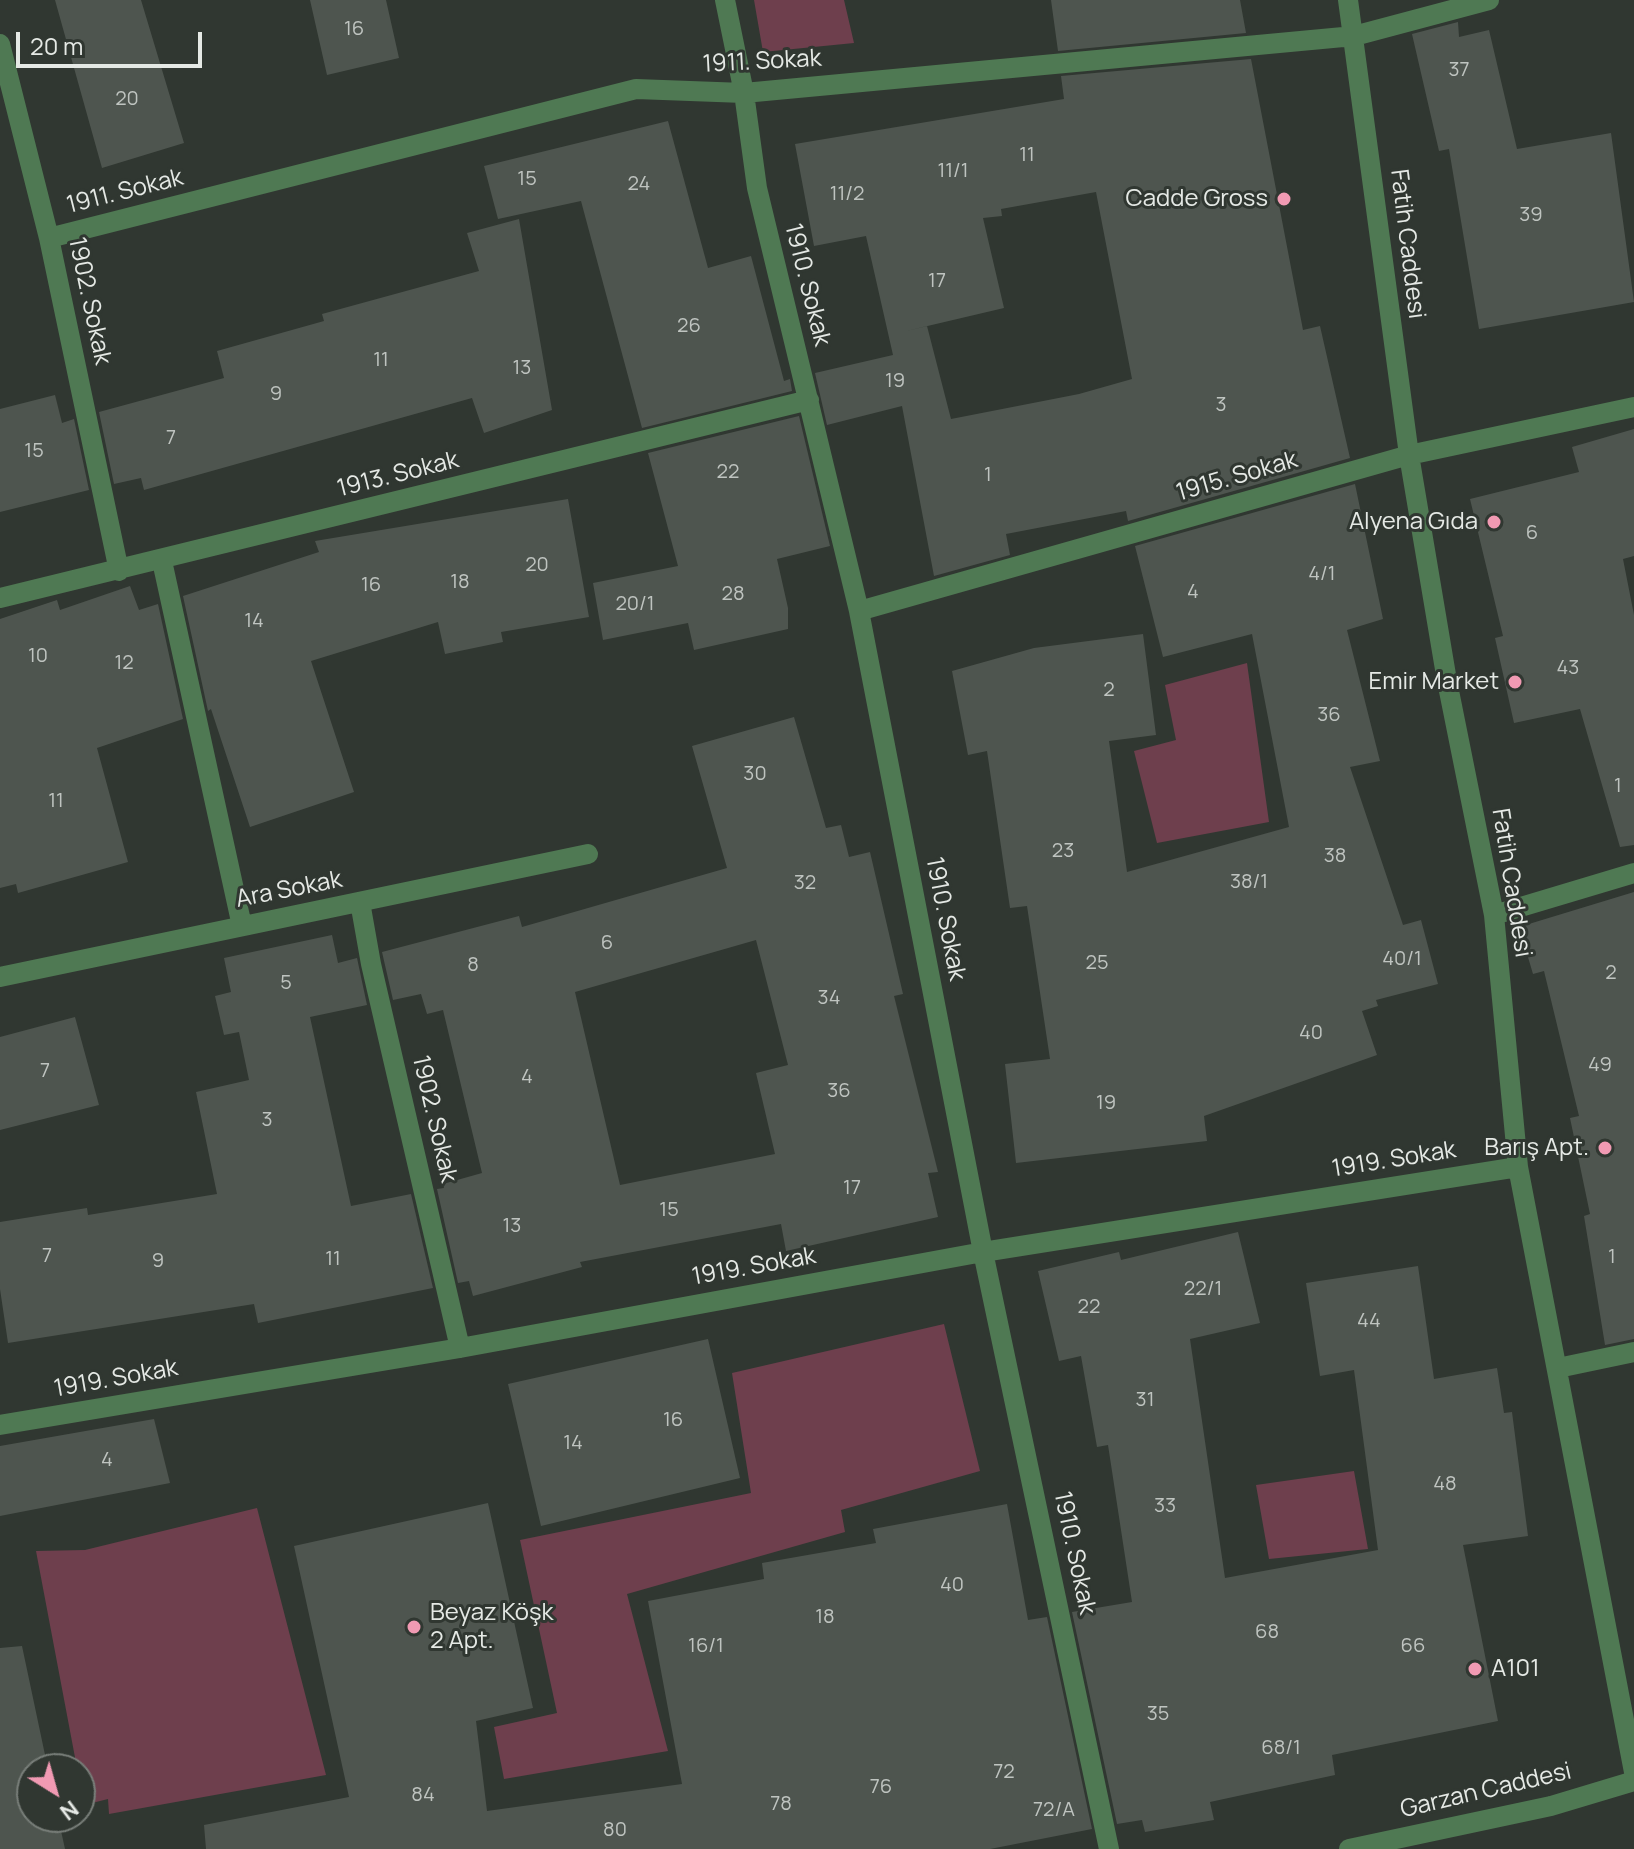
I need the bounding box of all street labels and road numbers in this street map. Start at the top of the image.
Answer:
street label: 1911. Sokak [702,45,822,79]
street label: 1911. Sokak [64,164,186,220]
street label: Fatih Caddesi [1384,168,1430,320]
street label: 1910. Sokak [778,221,836,349]
street label: 1902. Sokak [61,235,117,367]
street label: 1913. Sokak [334,446,462,504]
street label: 1915. Sokak [1173,446,1301,508]
street label: Fatih Caddesi [1485,806,1537,960]
street label: 1910. Sokak [919,855,971,983]
street label: Ara Sokak [233,866,345,914]
street label: 1902. Sokak [405,1053,463,1185]
street label: 1919. Sokak [1330,1136,1458,1184]
street label: 1919. Sokak [690,1242,818,1292]
street label: 1919. Sokak [52,1354,180,1404]
street label: 1910. Sokak [1047,1489,1101,1617]
street label: Garzan Caddesi [1398,1757,1574,1825]

